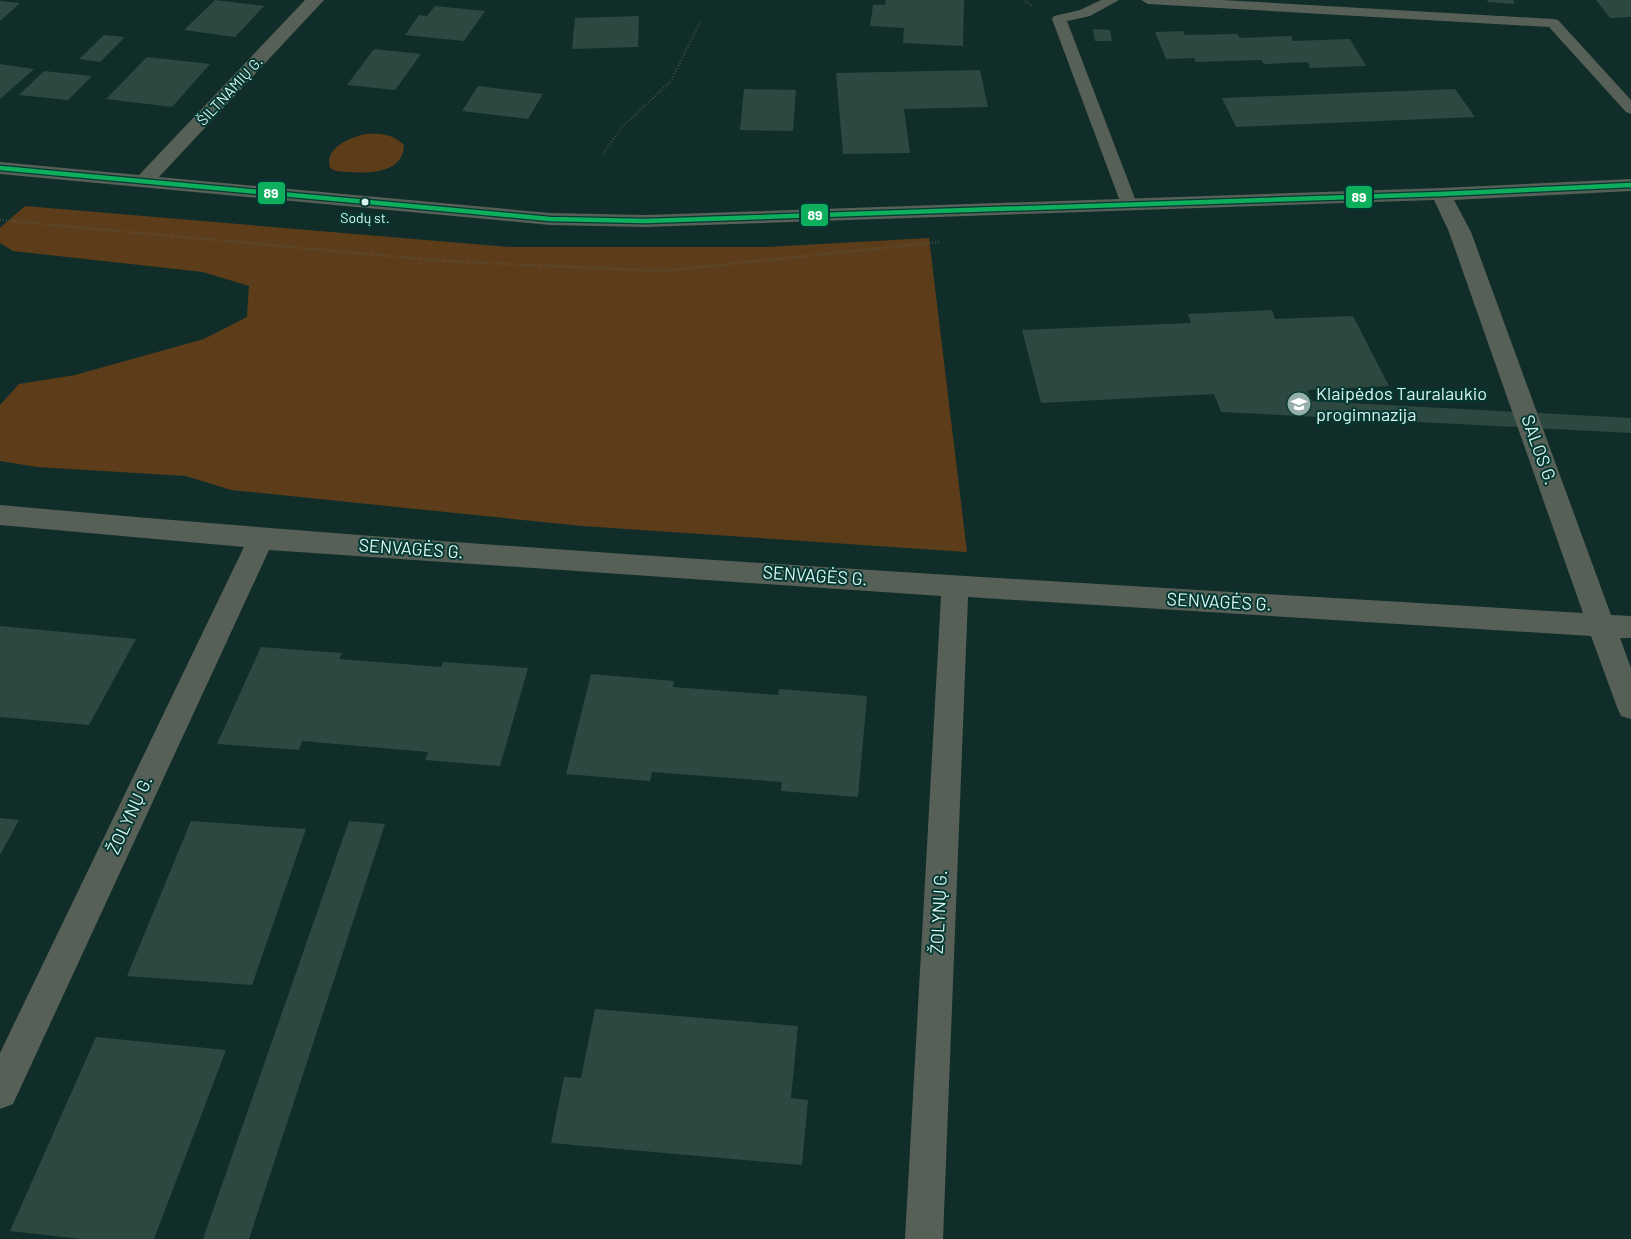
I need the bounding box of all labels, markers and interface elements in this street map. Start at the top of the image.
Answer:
street label: ŠILTNAMIŲ G. [193,52,266,129]
line badge: 89 [257,181,286,205]
text: 89 [263,184,279,201]
line badge: 89 [1345,185,1373,209]
text: 89 [1351,188,1367,205]
marker: Sodų st. [360,197,370,207]
line badge: 89 [800,203,829,227]
text: 89 [807,206,823,223]
place label: Sodų st. [340,209,390,226]
place label: Klaipėdos Tauralaukio progimnazija [1316,382,1487,425]
school or university icon: Klaipėdos Tauralaukio progimnazija [1286,391,1312,417]
street label: SALOS G. [1517,412,1563,488]
street label: SENVAGĖS G. [358,533,464,563]
street label: SENVAGĖS G. [762,560,868,590]
street label: SENVAGĖS G. [1166,587,1272,615]
street label: ŽOLYNŲ G. [101,772,157,857]
street label: ŽOLYNŲ G. [925,869,951,955]

